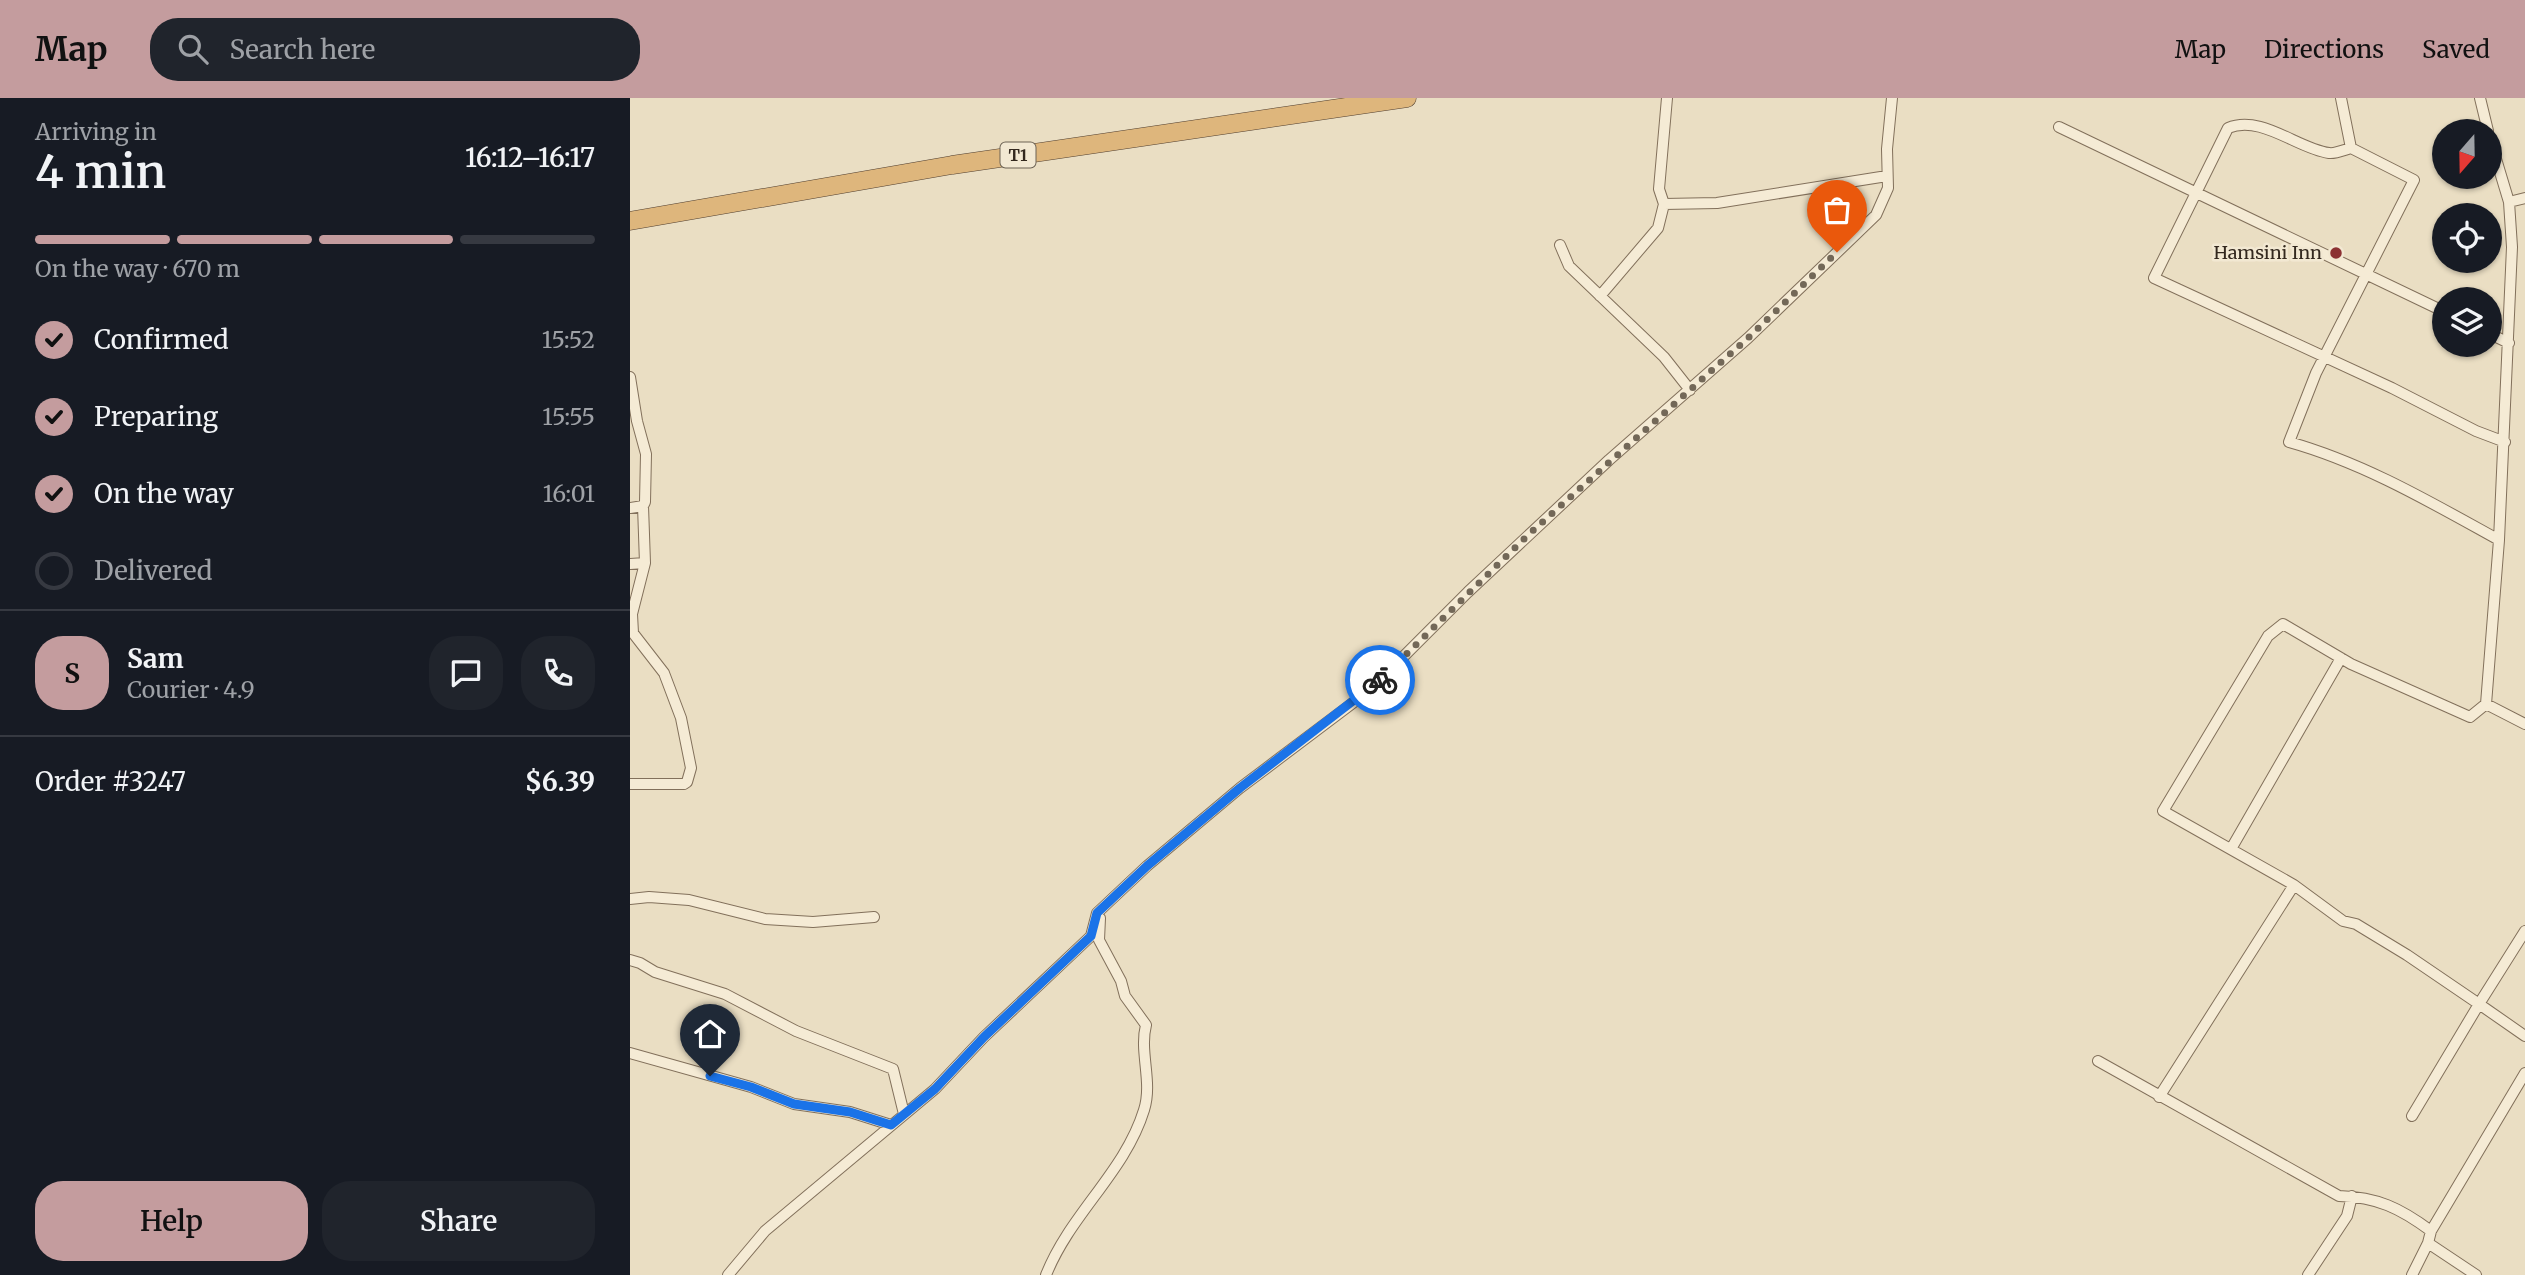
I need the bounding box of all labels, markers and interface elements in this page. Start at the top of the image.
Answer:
search box [150,18,640,81]
text: Map [35,29,108,70]
icon: search [174,30,212,68]
text: Search here [230,33,375,66]
text: Map [2175,34,2226,65]
text: Directions [2264,34,2384,65]
text: Saved [2422,34,2490,65]
text: Arriving in [35,117,157,146]
north arrow [2432,119,2502,189]
map controls [2432,119,2502,357]
text: 16:12–16:17 [465,141,595,174]
road number: T1 [1000,142,1036,167]
text: 4 min [35,143,166,201]
pin [1807,180,1867,252]
icon: bag [1818,191,1856,229]
button: locate [2432,203,2502,273]
place label: Hamsini Inn [2213,241,2322,264]
marker: Hamsini Inn [2328,245,2344,261]
text: On the way · 670 m [35,254,240,283]
button: layers [2432,287,2502,357]
icon: check [35,321,73,359]
text: Confirmed [94,323,229,356]
text: 15:52 [542,325,595,354]
icon: check [35,398,73,436]
text: Preparing [94,400,218,433]
text: 15:55 [542,402,595,431]
icon: check [35,475,73,513]
text: On the way [94,477,234,510]
text: 16:01 [543,479,595,508]
text: Delivered [94,554,213,587]
button: chat [429,636,503,710]
button: phone [521,636,595,710]
text: Sam [127,642,184,675]
courier [1345,645,1415,715]
text: S [64,657,80,690]
icon: bike [1361,661,1399,699]
text: Courier · 4.9 [127,675,255,704]
text: Order #3247 [35,765,186,798]
text: $6.39 [525,765,595,798]
pin [680,1004,740,1076]
icon: home [691,1015,729,1053]
button: Help [35,1181,308,1261]
button: Share [322,1181,595,1261]

